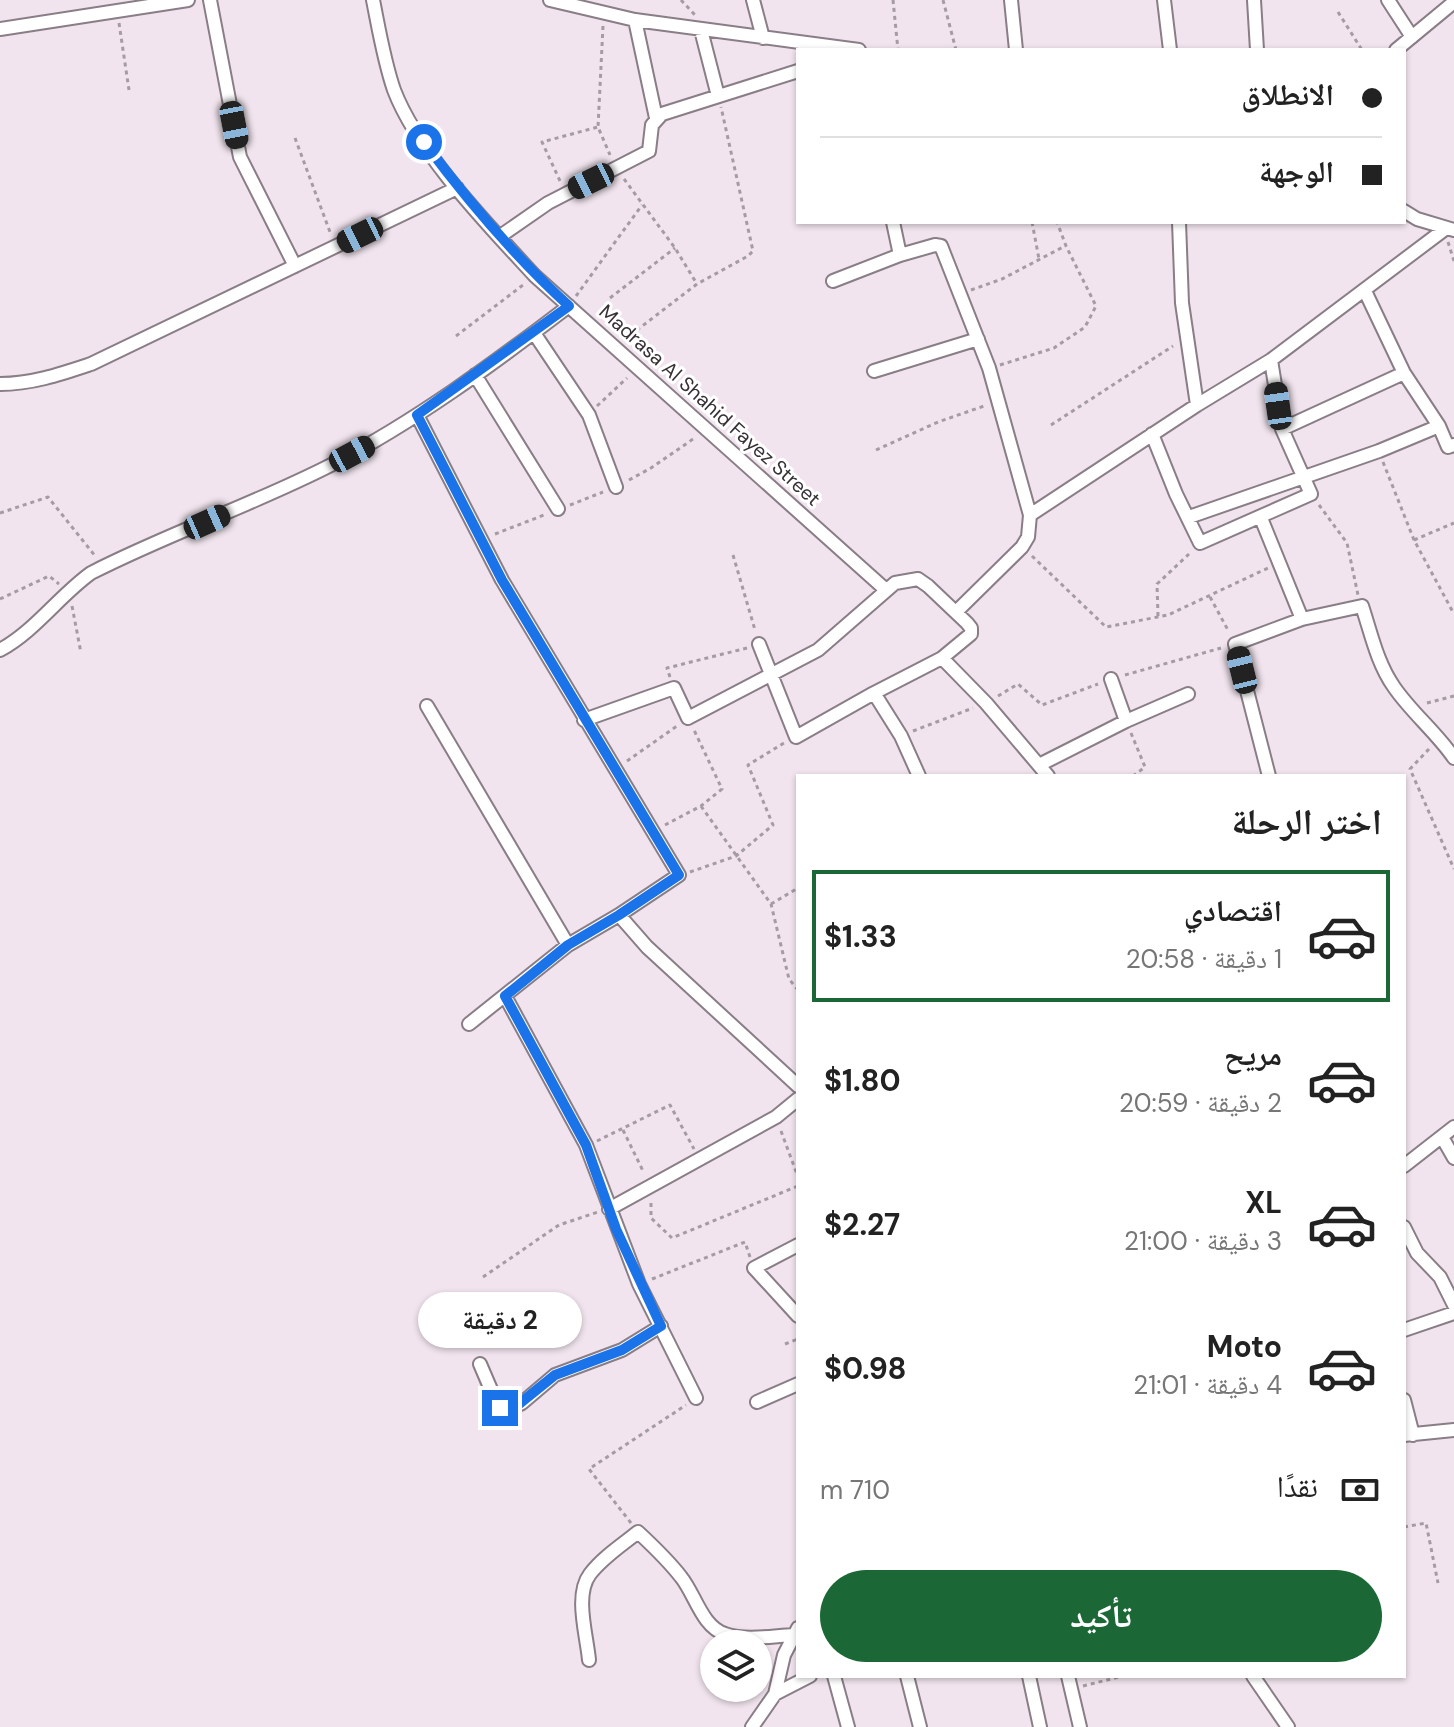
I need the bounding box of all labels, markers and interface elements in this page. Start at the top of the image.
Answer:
text: الانطلاق [1241,75,1334,114]
car [218,99,250,151]
route start [406,124,442,160]
text: الوجهة [1259,152,1334,191]
car [564,160,618,202]
car [333,214,387,256]
street label: Madrasa Al Shahid Fayez Street [594,299,826,512]
car [1263,381,1293,431]
car [325,432,379,476]
car [180,501,234,543]
car [1225,644,1259,696]
text: اختر الرحلة [1232,798,1382,845]
text: اقتصادي [1184,891,1282,930]
icon: car [1306,900,1378,972]
text: $1.33 [824,917,897,956]
text: 1 دقيقة · 20:58 [1126,942,1282,976]
text: مريح [1224,1035,1282,1074]
icon: car [1306,1044,1378,1116]
text: $1.80 [824,1061,901,1100]
text: 2 دقيقة · 20:59 [1119,1086,1282,1120]
text: XL [1245,1183,1282,1222]
icon: car [1306,1188,1378,1260]
text: $2.27 [824,1205,900,1244]
text: 3 دقيقة · 21:00 [1124,1224,1282,1258]
callout: 2 دقيقة [418,1292,582,1348]
text: 2 دقيقة [462,1303,538,1337]
text: Moto [1207,1327,1282,1366]
icon: car [1306,1332,1378,1404]
text: $0.98 [824,1349,907,1388]
text: 4 دقيقة · 21:01 [1133,1368,1282,1402]
route end [482,1390,518,1426]
text: نقدًا [1277,1467,1318,1506]
icon: cash [1338,1468,1382,1512]
text: 710 m [820,1473,890,1507]
button: تأكيد [820,1570,1382,1662]
map controls [700,1630,772,1702]
button: layers [700,1630,772,1702]

